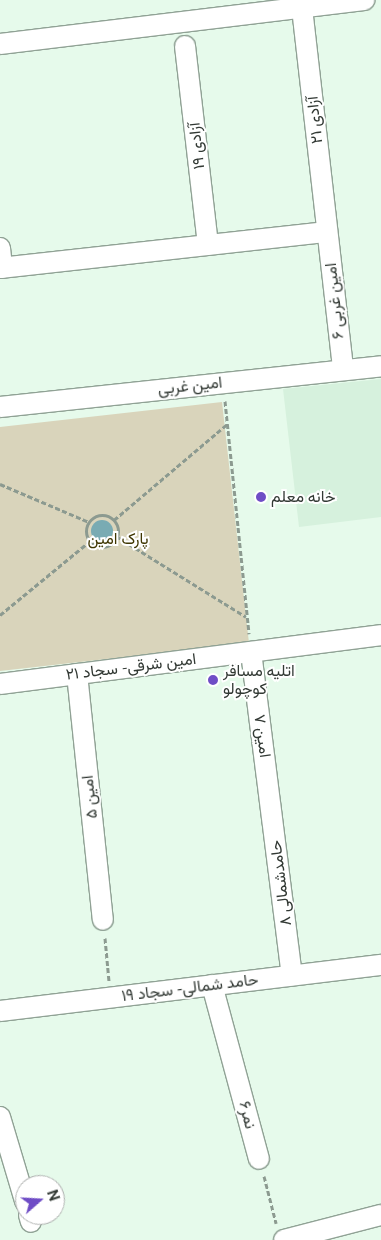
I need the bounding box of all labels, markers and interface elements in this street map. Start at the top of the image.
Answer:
street label: آزادی ۲۱ [303,95,327,145]
street label: ۱۹ آزادی [185,122,209,170]
street label: امین غربی ۶ [321,262,349,340]
street label: امین غربی [157,373,223,399]
place label: خانه معلم [271,487,336,507]
marker: خانه معلم [255,491,267,503]
park label: پارک امین [87,529,149,549]
street label: امین شرقی - سجاد ۲۱ [63,649,199,685]
place label: اتليه مسافر كوچولو [223,661,295,699]
marker: اتليه مسافر كوچولو [207,674,219,686]
street label: امین ۷ [249,713,275,759]
street label: امین ۵ [78,774,102,820]
street label: حامدشمالی ۸ [266,839,296,927]
street label: حامد شمالی - سجاد ۱۹ [118,970,262,1006]
street label: نمر۶ [234,1099,260,1131]
north arrow [15,1175,65,1225]
text: N [44,1188,63,1203]

